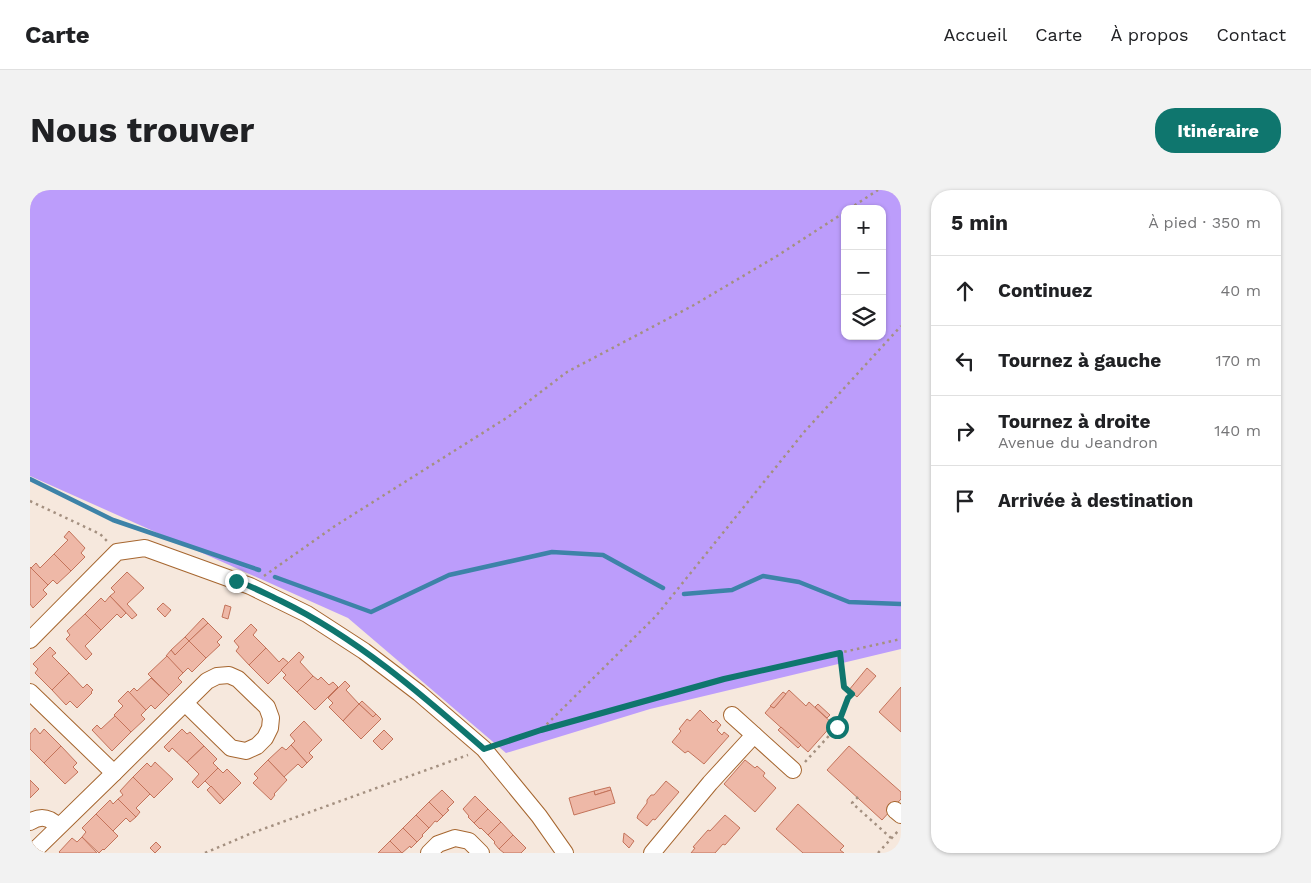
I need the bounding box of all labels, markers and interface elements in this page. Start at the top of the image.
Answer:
text: Carte [25,21,90,49]
text: Accueil [944,24,1007,45]
text: Carte [1035,24,1082,45]
text: À propos [1110,24,1188,45]
text: Contact [1216,24,1286,45]
button: Itinéraire [1155,108,1281,153]
text: Nous trouver [30,109,254,151]
map controls [841,205,886,340]
button: + [841,205,886,250]
text: 5 min [951,210,1008,235]
text: À pied · 350 m [1148,213,1261,232]
button: − [841,250,886,295]
icon: ahead [951,277,979,305]
text: Continuez [998,279,1092,302]
text: 40 m [1221,281,1261,300]
button: layers [841,295,886,340]
icon: left [951,347,979,375]
text: Tournez à gauche [998,349,1161,372]
text: 170 m [1215,351,1261,370]
text: Tournez à droite [998,410,1150,433]
icon: right [951,417,979,445]
text: 140 m [1214,421,1261,440]
text: Avenue du Jeandron [998,433,1158,452]
icon: arrive [951,487,979,515]
text: Arrivée à destination [998,489,1193,512]
route end [225,570,248,593]
route start [826,716,849,739]

